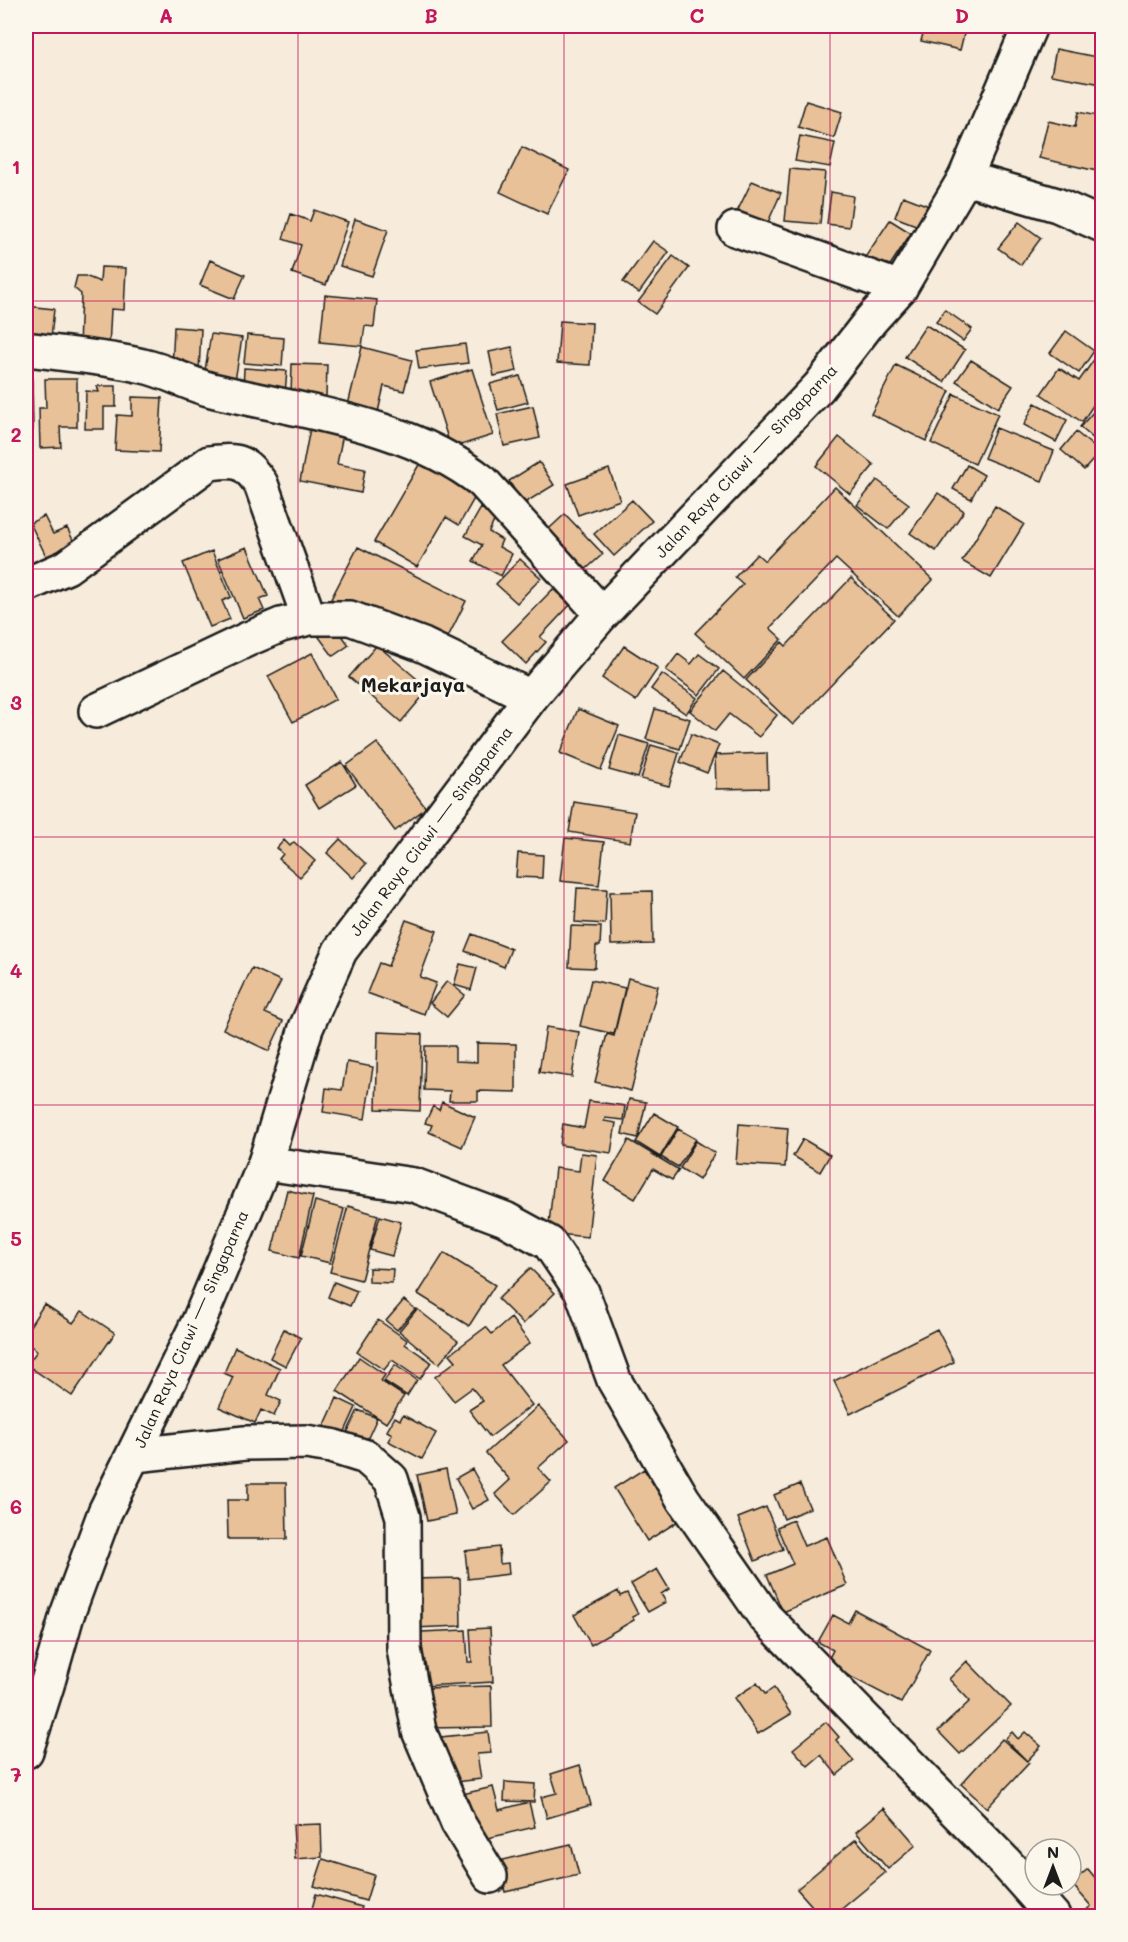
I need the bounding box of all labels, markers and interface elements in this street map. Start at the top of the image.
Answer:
text: A [159,2,173,28]
text: B [424,2,438,28]
text: C [690,2,705,28]
text: D [955,2,969,28]
text: 1 [12,153,20,179]
street label: Jalan Raya Ciawi — Singaparna [650,359,841,562]
text: 2 [10,421,22,447]
district label: Mekarjaya [361,671,465,697]
text: 3 [10,689,22,715]
street label: Jalan Raya Ciawi — Singaparna [345,721,517,940]
text: 4 [10,957,23,983]
street label: Jalan Raya Ciawi — Singaparna [129,1207,253,1451]
text: 5 [10,1225,22,1251]
text: 6 [10,1493,22,1519]
text: 7 [10,1761,22,1787]
north arrow [1023,1837,1083,1897]
text: N [1047,1841,1059,1862]

